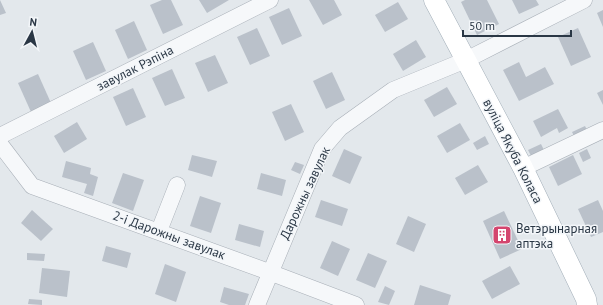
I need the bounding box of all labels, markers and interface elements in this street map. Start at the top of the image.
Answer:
north arrow [12,12,52,52]
scale bar [463,12,571,38]
text: N [29,15,38,29]
text: 50 m [469,18,495,33]
street label: завулак Рэпіна [94,41,176,95]
street label: вуліца Якуба Коласа [479,96,547,206]
street label: Дарожны завулак [276,143,334,242]
street label: 2-і Дарожны завулак [110,207,228,264]
place label: Ветэрынарная аптэка [516,220,597,252]
building icon: Ветэрынарная аптэка [491,224,513,246]

